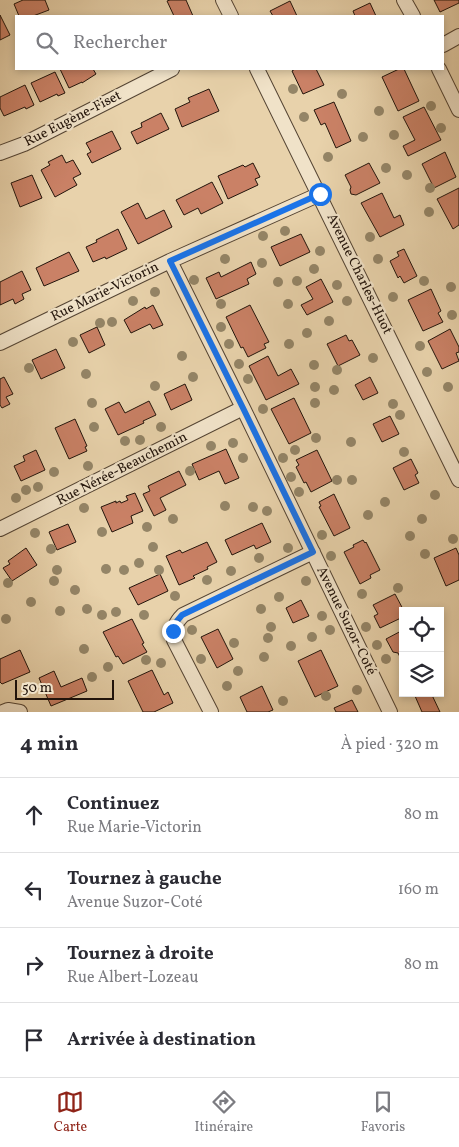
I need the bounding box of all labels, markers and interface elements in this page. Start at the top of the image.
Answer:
search box [15,15,444,70]
icon: search [33,29,61,57]
text: Rechercher [73,30,167,56]
street label: Rue Eugène-Fiset [21,86,125,152]
route start [309,183,332,206]
street label: Avenue Charles-Huot [322,211,397,338]
street label: Rue Marie-Victorin [48,258,162,326]
street label: Rue Nérée-Beauchemin [53,428,191,510]
street label: Avenue Suzor-Coté [311,563,381,679]
map controls [399,607,444,697]
button: locate [399,607,444,652]
route end [162,620,185,643]
button: layers [399,652,444,697]
scale bar [15,677,114,700]
text: 50 m [22,679,52,698]
text: 4 min [20,730,79,759]
text: À pied · 320 m [341,734,439,756]
text: Continuez [67,791,159,817]
icon: ahead [20,801,48,829]
text: 80 m [404,804,439,826]
text: Rue Marie-Victorin [67,817,202,839]
text: Tournez à gauche [67,866,222,892]
icon: left [20,876,48,904]
text: 160 m [398,879,439,901]
text: Avenue Suzor-Coté [67,892,203,914]
text: Tournez à droite [67,941,214,967]
icon: right [20,951,48,979]
text: 80 m [404,954,439,976]
text: Rue Albert-Lozeau [67,967,198,989]
icon: arrive [20,1026,48,1054]
text: Arrivée à destination [67,1027,256,1053]
tab: Carte [54,1088,87,1137]
tab: Itinéraire [195,1088,253,1137]
tab: Favoris [361,1088,405,1137]

